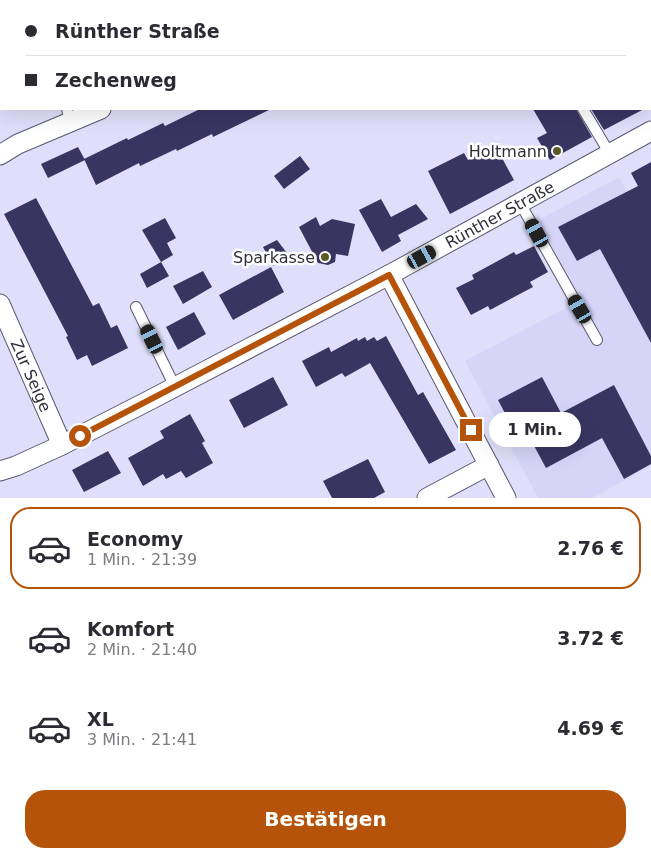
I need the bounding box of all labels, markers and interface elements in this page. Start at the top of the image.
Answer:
text: Rünther Straße [55,20,220,42]
text: Zechenweg [55,69,177,91]
place label: Holtmann [469,142,547,161]
marker: Holtmann [551,145,563,157]
street label: Rünther Straße [442,177,557,252]
car [523,216,550,250]
car [405,243,438,271]
place label: Sparkasse [233,248,315,267]
marker: Sparkasse [319,251,331,263]
car [566,292,593,326]
car [138,322,165,356]
street label: Zur Seige [7,336,56,415]
callout: 1 Min. [488,412,581,448]
route end [460,419,482,441]
text: 1 Min. [507,420,563,439]
route start [69,425,91,447]
icon: car [27,526,72,571]
text: Economy [87,528,183,550]
text: 2.76 € [557,537,624,559]
text: 1 Min. · 21:39 [87,550,197,569]
icon: car [27,616,72,661]
text: Komfort [87,618,174,640]
text: 3.72 € [557,627,624,649]
text: 2 Min. · 21:40 [87,640,197,659]
icon: car [27,706,72,751]
text: XL [87,708,114,730]
text: 4.69 € [557,717,624,739]
text: 3 Min. · 21:41 [87,730,197,749]
button: Bestätigen [25,790,626,848]

